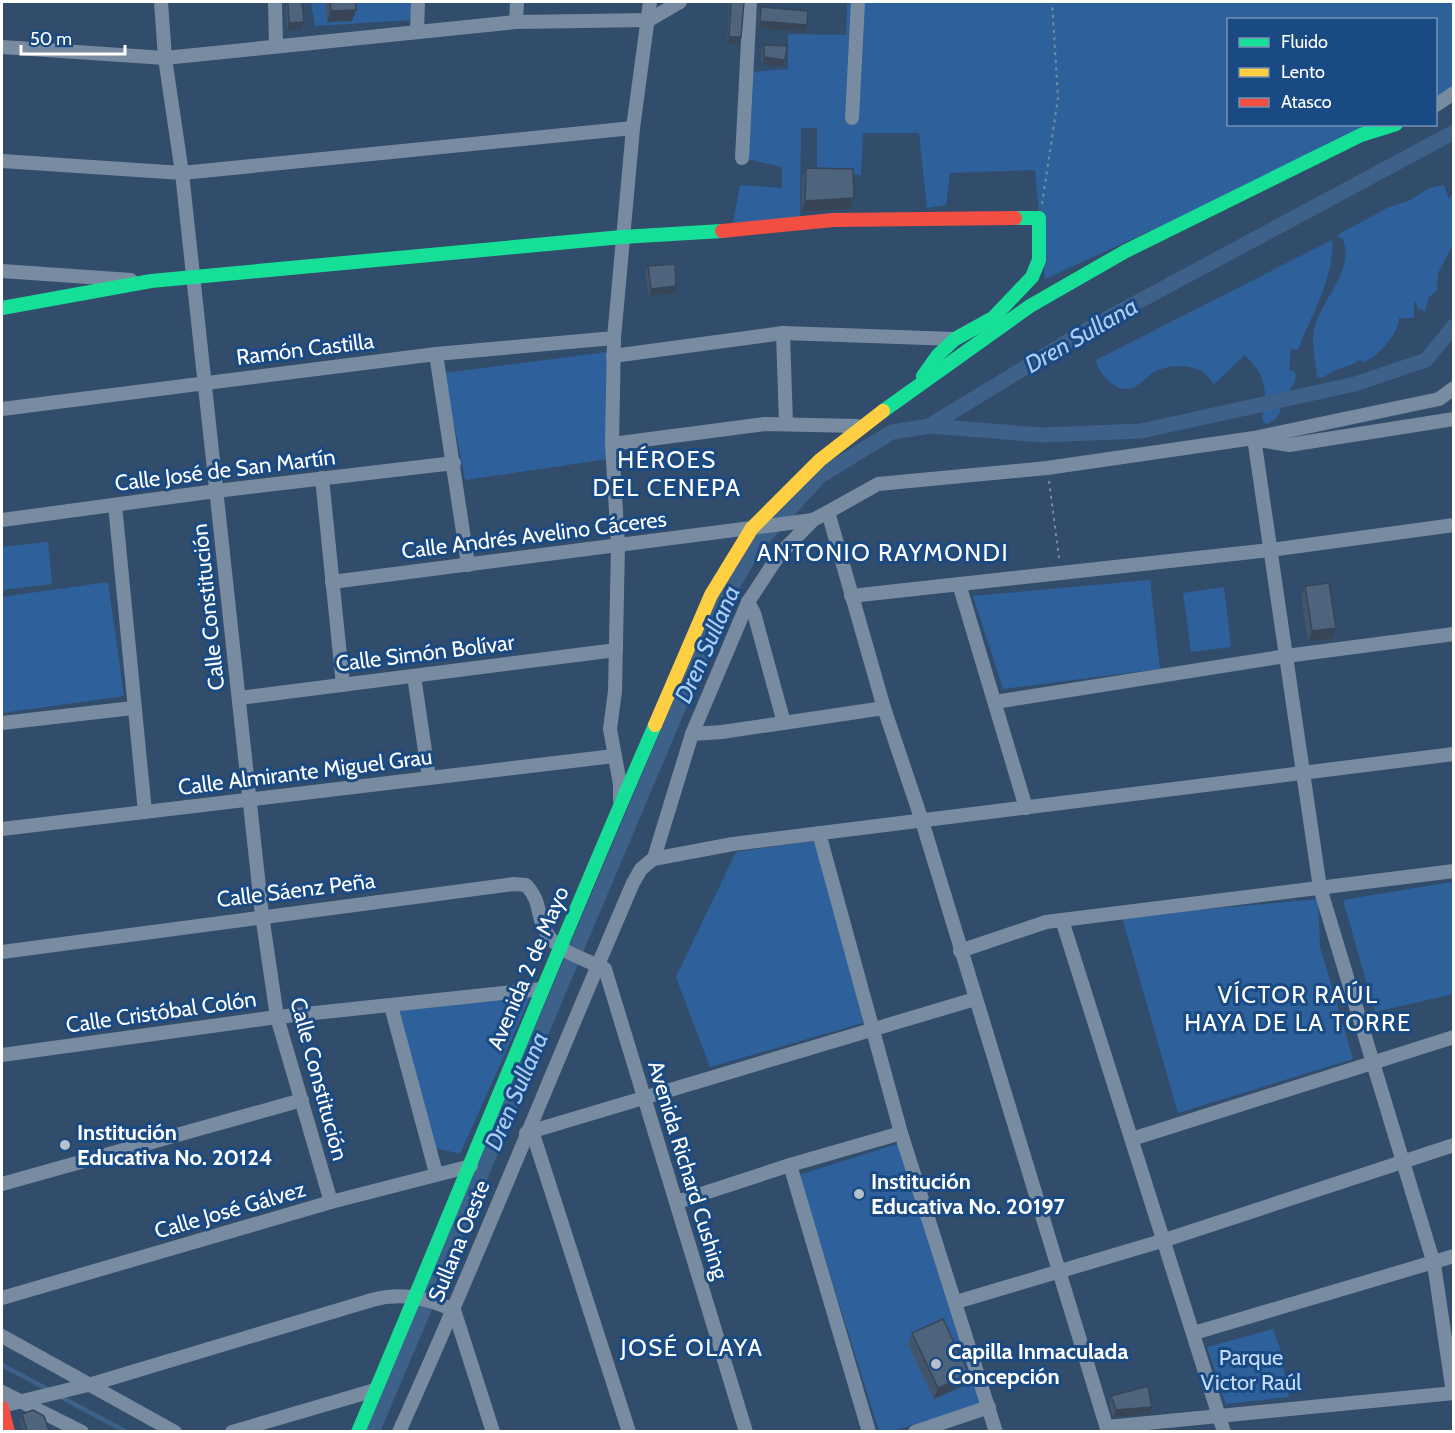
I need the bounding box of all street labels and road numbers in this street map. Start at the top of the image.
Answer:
street label: Ramón Castilla [235,327,376,371]
street label: Calle José de San Martín [113,443,337,497]
street label: Calle Andrés Avelino Cáceres [400,505,668,565]
street label: Calle Constitución [186,522,230,692]
street label: Calle Simón Bolívar [334,629,516,677]
street label: Calle Almirante Miguel Grau [176,743,434,801]
street label: Calle Sáenz Peña [215,867,377,913]
street label: Avenida 2 de Mayo [481,882,575,1054]
street label: Calle Cristóbal Colón [64,985,258,1039]
street label: Calle Constitución [284,995,354,1163]
street label: Avenida Richard Cushing [642,1057,734,1284]
street label: Calle José Gálvez [151,1176,309,1244]
street label: Sullana Oeste [422,1176,496,1306]

